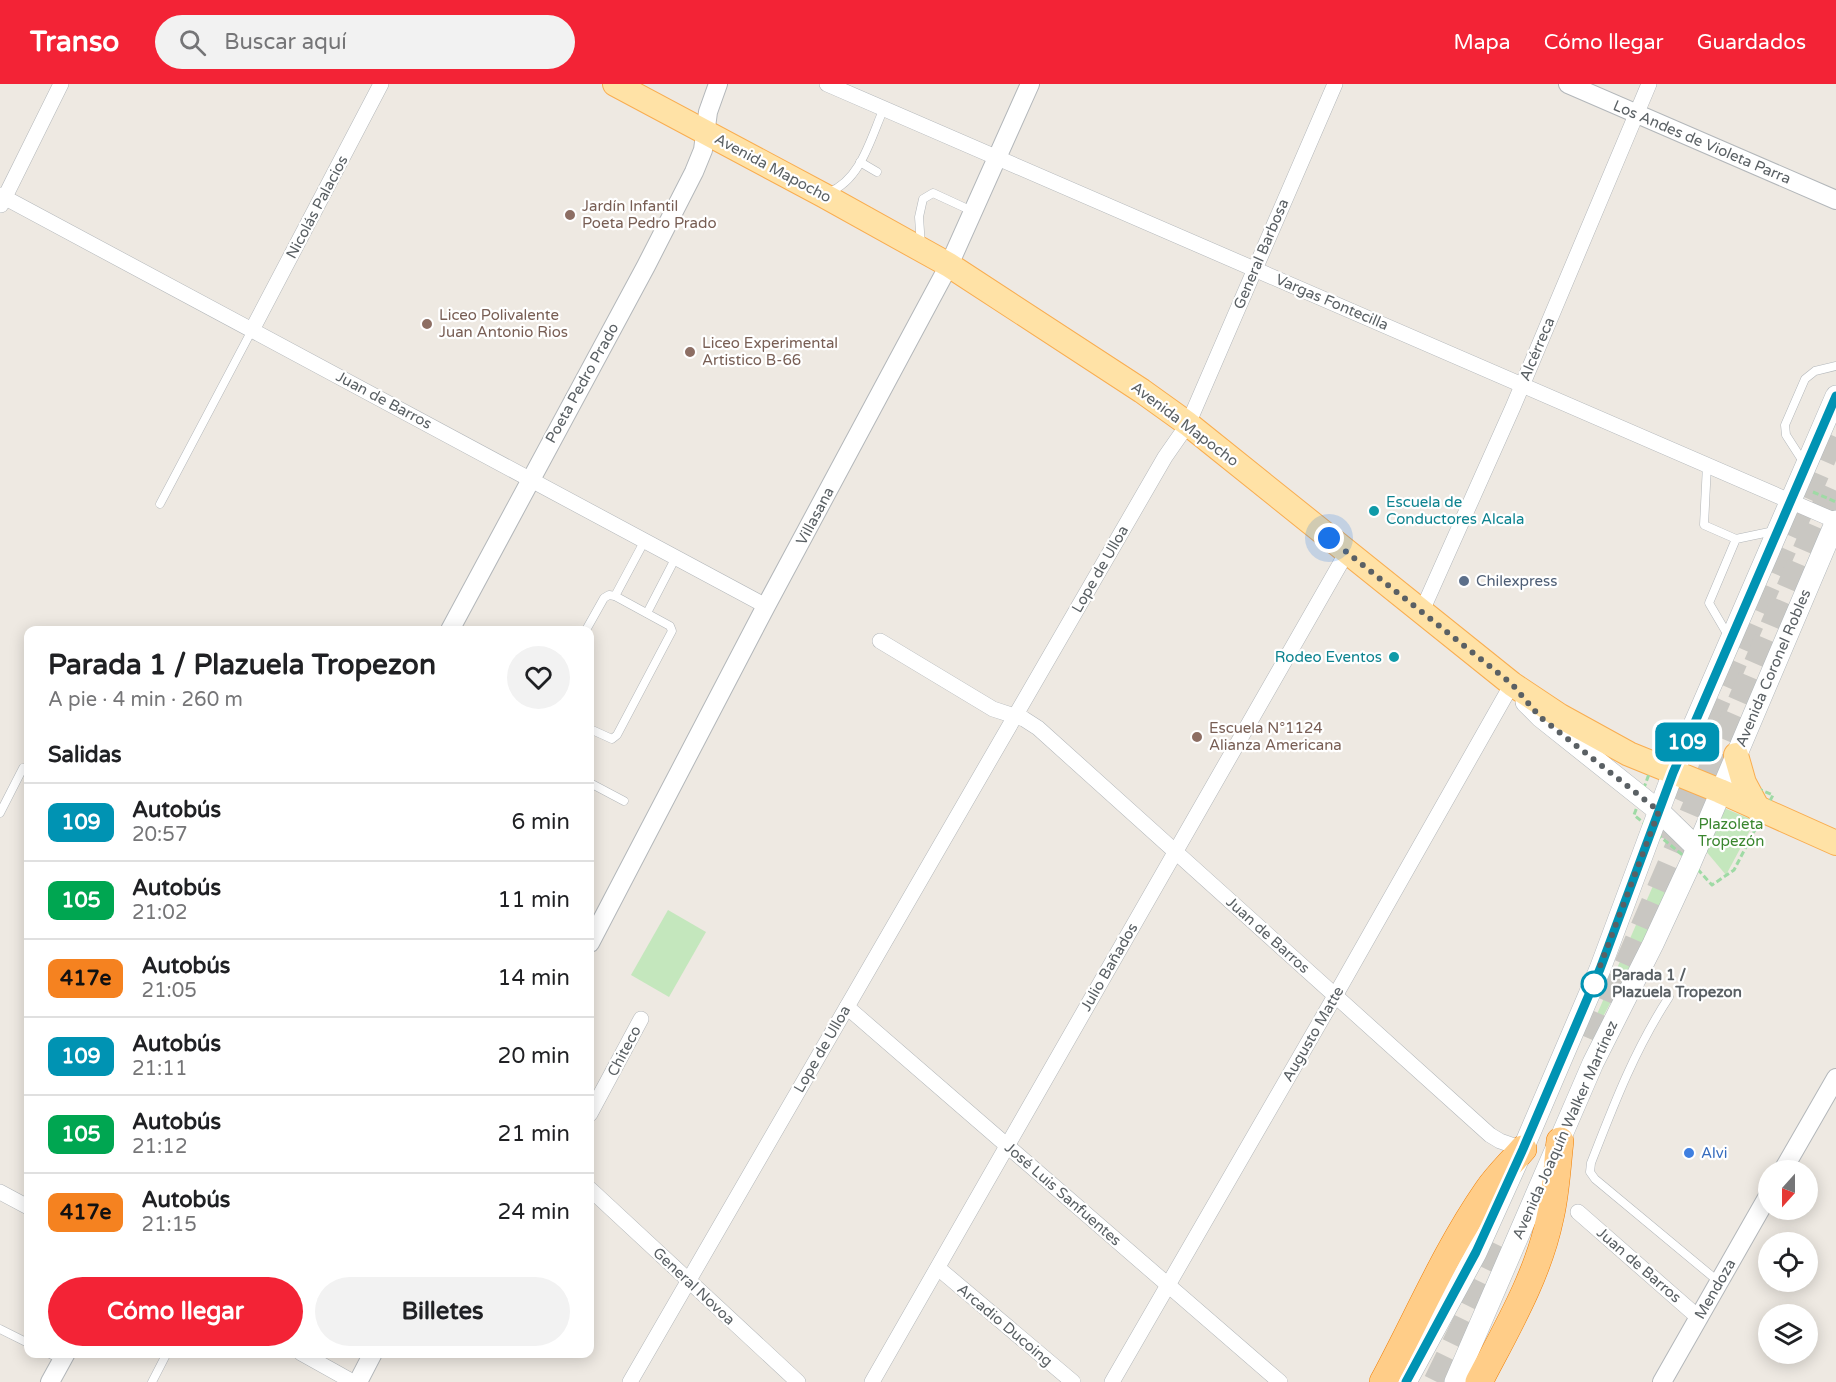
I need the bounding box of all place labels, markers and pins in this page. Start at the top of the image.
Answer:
place label: Jardín Infantil Poeta Pedro Prado [582,197,717,232]
marker: Jardín Infantil Poeta Pedro Prado [563,208,577,222]
place label: Liceo Polivalente Juan Antonio Rios [439,306,568,341]
marker: Liceo Polivalente Juan Antonio Rios [420,317,434,331]
place label: Liceo Experimental Artistico B-66 [702,334,838,369]
marker: Liceo Experimental Artistico B-66 [683,345,697,359]
place label: Escuela de Conductores Alcala [1386,493,1524,528]
marker: Escuela de Conductores Alcala [1367,504,1381,518]
place label: Chilexpress [1476,572,1557,590]
marker: Chilexpress [1457,574,1471,588]
place label: Rodeo Eventos [1275,648,1382,666]
marker: Rodeo Eventos [1387,650,1401,664]
place label: Escuela N°1124 Alianza Americana [1209,719,1342,754]
marker: Escuela N°1124 Alianza Americana [1190,730,1204,744]
place label: Parada 1 / Plazuela Tropezon [1612,966,1742,1002]
marker: Parada 1 / Plazuela Tropezon [1581,971,1607,997]
place label: Alvi [1701,1144,1728,1162]
marker: Alvi [1682,1146,1696,1160]

